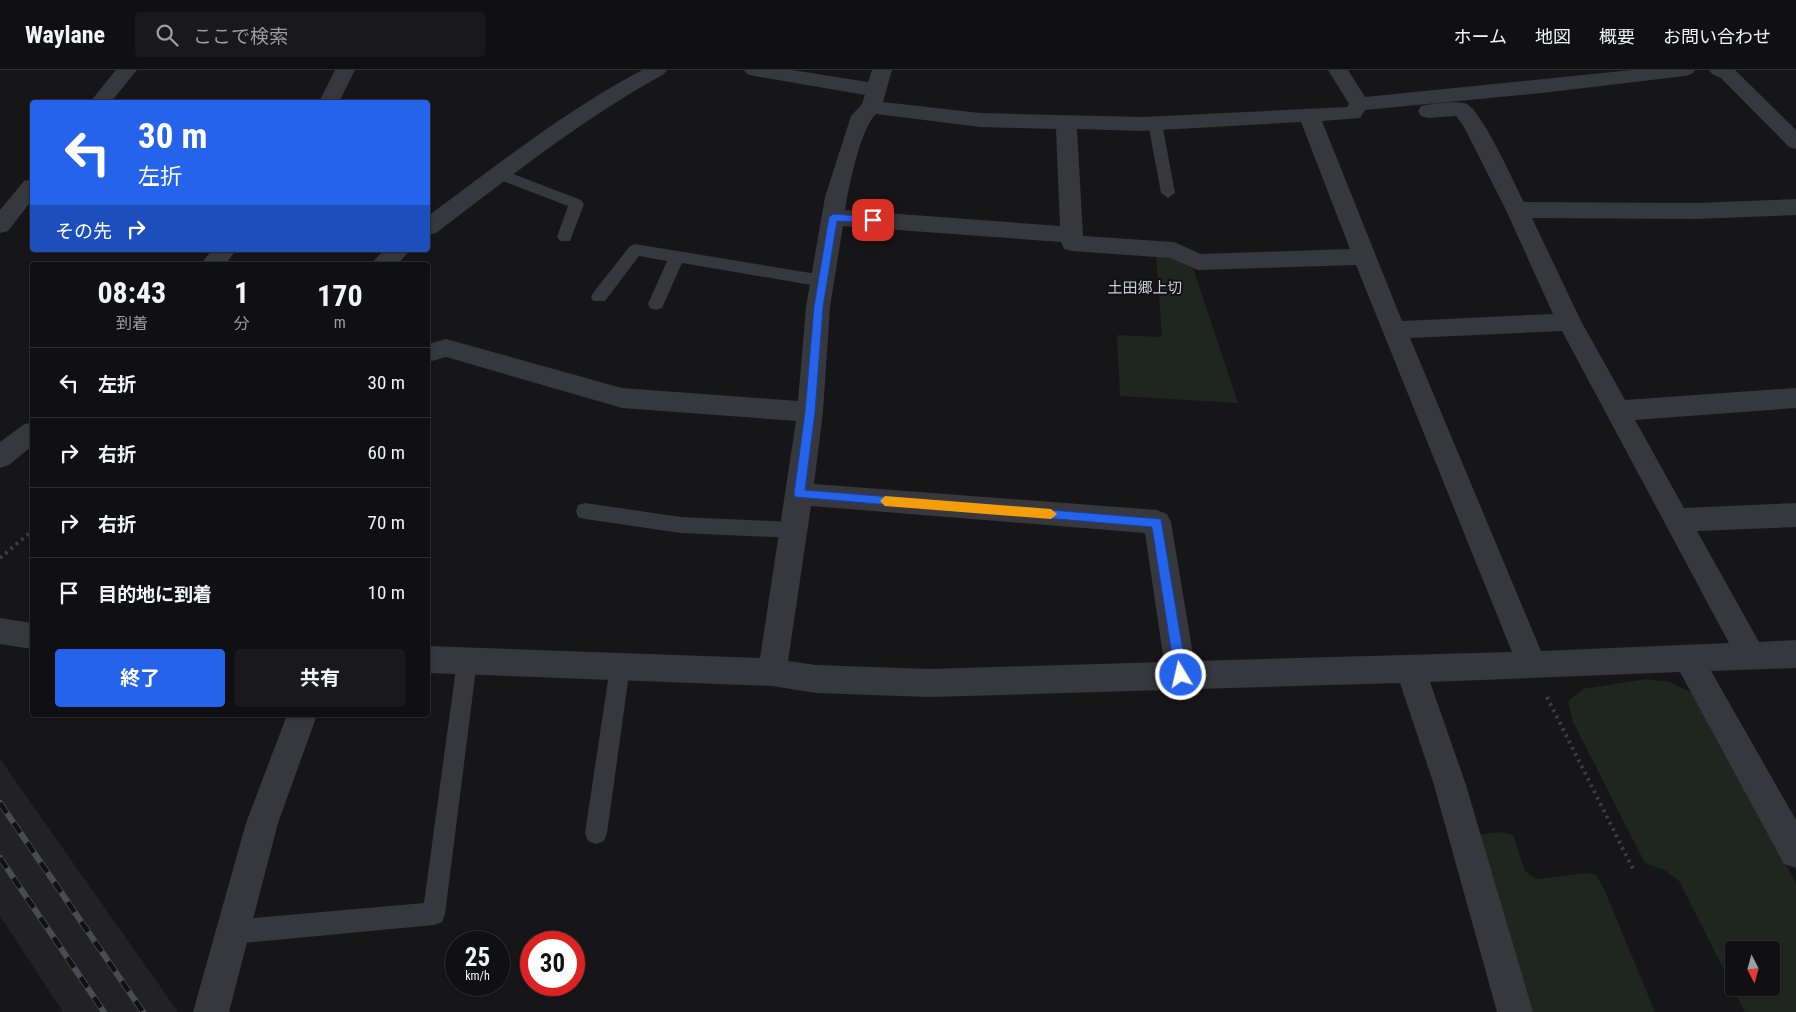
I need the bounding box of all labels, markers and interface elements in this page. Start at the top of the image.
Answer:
search box [135,12,485,57]
text: Waylane [25,21,105,49]
icon: search [153,21,181,49]
text: ここで検索 [193,25,288,48]
text: ホーム [1454,26,1507,47]
text: 地図 [1535,26,1571,47]
text: 概要 [1599,26,1635,47]
text: お問い合わせ [1663,26,1771,47]
text: 30 m [138,116,207,157]
icon: left [55,120,120,185]
text: 左折 [138,164,182,189]
pin [852,199,894,241]
icon: arrive [859,206,887,234]
icon: right [122,215,150,243]
text: その先 [55,220,112,243]
text: 08:43 [97,275,166,310]
text: 1 [234,275,249,310]
text: 170 [317,278,363,313]
district label: 土田郷上切 [1107,279,1183,297]
text: m [334,313,346,332]
text: 到着 [116,314,148,333]
text: 分 [234,314,250,333]
icon: left [55,369,83,397]
text: 30 m [368,371,405,394]
text: 左折 [98,373,136,396]
icon: right [55,439,83,467]
text: 60 m [368,441,405,464]
text: 右折 [98,443,136,466]
icon: right [55,509,83,537]
text: 70 m [368,511,405,534]
text: 右折 [98,513,136,536]
icon: arrive [55,579,83,607]
text: 10 m [368,581,405,604]
text: 目的地に到着 [98,583,212,606]
position arrow [1154,648,1206,700]
button: 終了 [55,649,225,707]
button: 共有 [235,649,405,707]
speed limit sign: 30 [520,931,585,996]
north arrow [1725,941,1780,996]
map controls [1725,941,1780,996]
text: 25 [465,943,490,972]
text: km/h [465,969,490,983]

